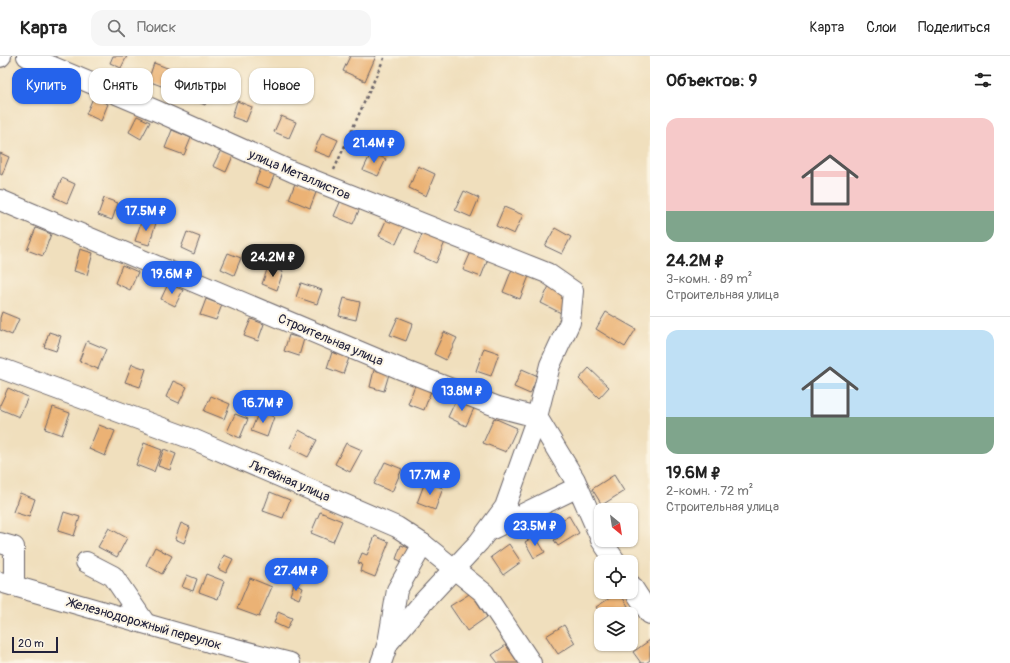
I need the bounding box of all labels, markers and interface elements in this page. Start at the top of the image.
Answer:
search box [91,10,371,46]
text: Карта [20,16,67,40]
icon: search [105,17,127,39]
text: Поиск [137,18,176,37]
text: Карта [810,19,844,36]
text: Слои [866,19,896,36]
text: Поделиться [918,19,990,36]
chip: Купить [12,68,81,104]
chip: Снять [89,68,153,104]
chip: Фильтры [161,68,241,104]
chip: Новое [249,68,314,104]
icon: filters [972,69,994,91]
text: Объектов: 9 [666,70,757,91]
pin: 21.4M ₽ [337,130,411,164]
text: 21.4M ₽ [353,135,395,151]
icon: home [794,144,866,216]
street label: улица Металлистов [245,146,353,204]
pin: 17.5M ₽ [109,198,183,232]
text: 17.5M ₽ [125,203,167,219]
pin: 24.2M ₽ [236,244,310,278]
text: 24.2M ₽ [251,249,295,265]
text: 24.2M ₽ [666,250,725,271]
pin: 19.6M ₽ [135,261,209,295]
text: 19.6M ₽ [151,266,193,282]
text: 3-комн. · 89 m² [666,271,752,287]
text: Строительная улица [666,287,779,303]
street label: Строительная улица [275,310,386,369]
icon: home [794,356,866,428]
pin: 13.8M ₽ [425,378,499,412]
text: 13.8M ₽ [441,383,483,399]
pin: 16.7M ₽ [226,390,300,424]
text: 16.7M ₽ [242,395,284,411]
street label: Литейная улица [246,456,333,505]
pin: 17.7M ₽ [393,462,467,496]
text: 19.6M ₽ [666,462,721,483]
text: 17.7M ₽ [409,467,451,483]
text: 2-комн. · 72 m² [666,483,753,499]
text: Строительная улица [666,499,779,515]
north arrow [594,503,638,547]
map controls [594,503,638,651]
pin: 23.5M ₽ [498,513,572,547]
text: 23.5M ₽ [513,518,557,534]
button: locate [594,555,638,599]
pin: 27.4M ₽ [259,558,333,592]
text: 27.4M ₽ [274,563,318,579]
street label: Железнодорожный переулок [64,594,224,654]
button: layers [594,607,638,651]
scale bar [12,635,58,654]
text: 20 m [18,637,44,650]

